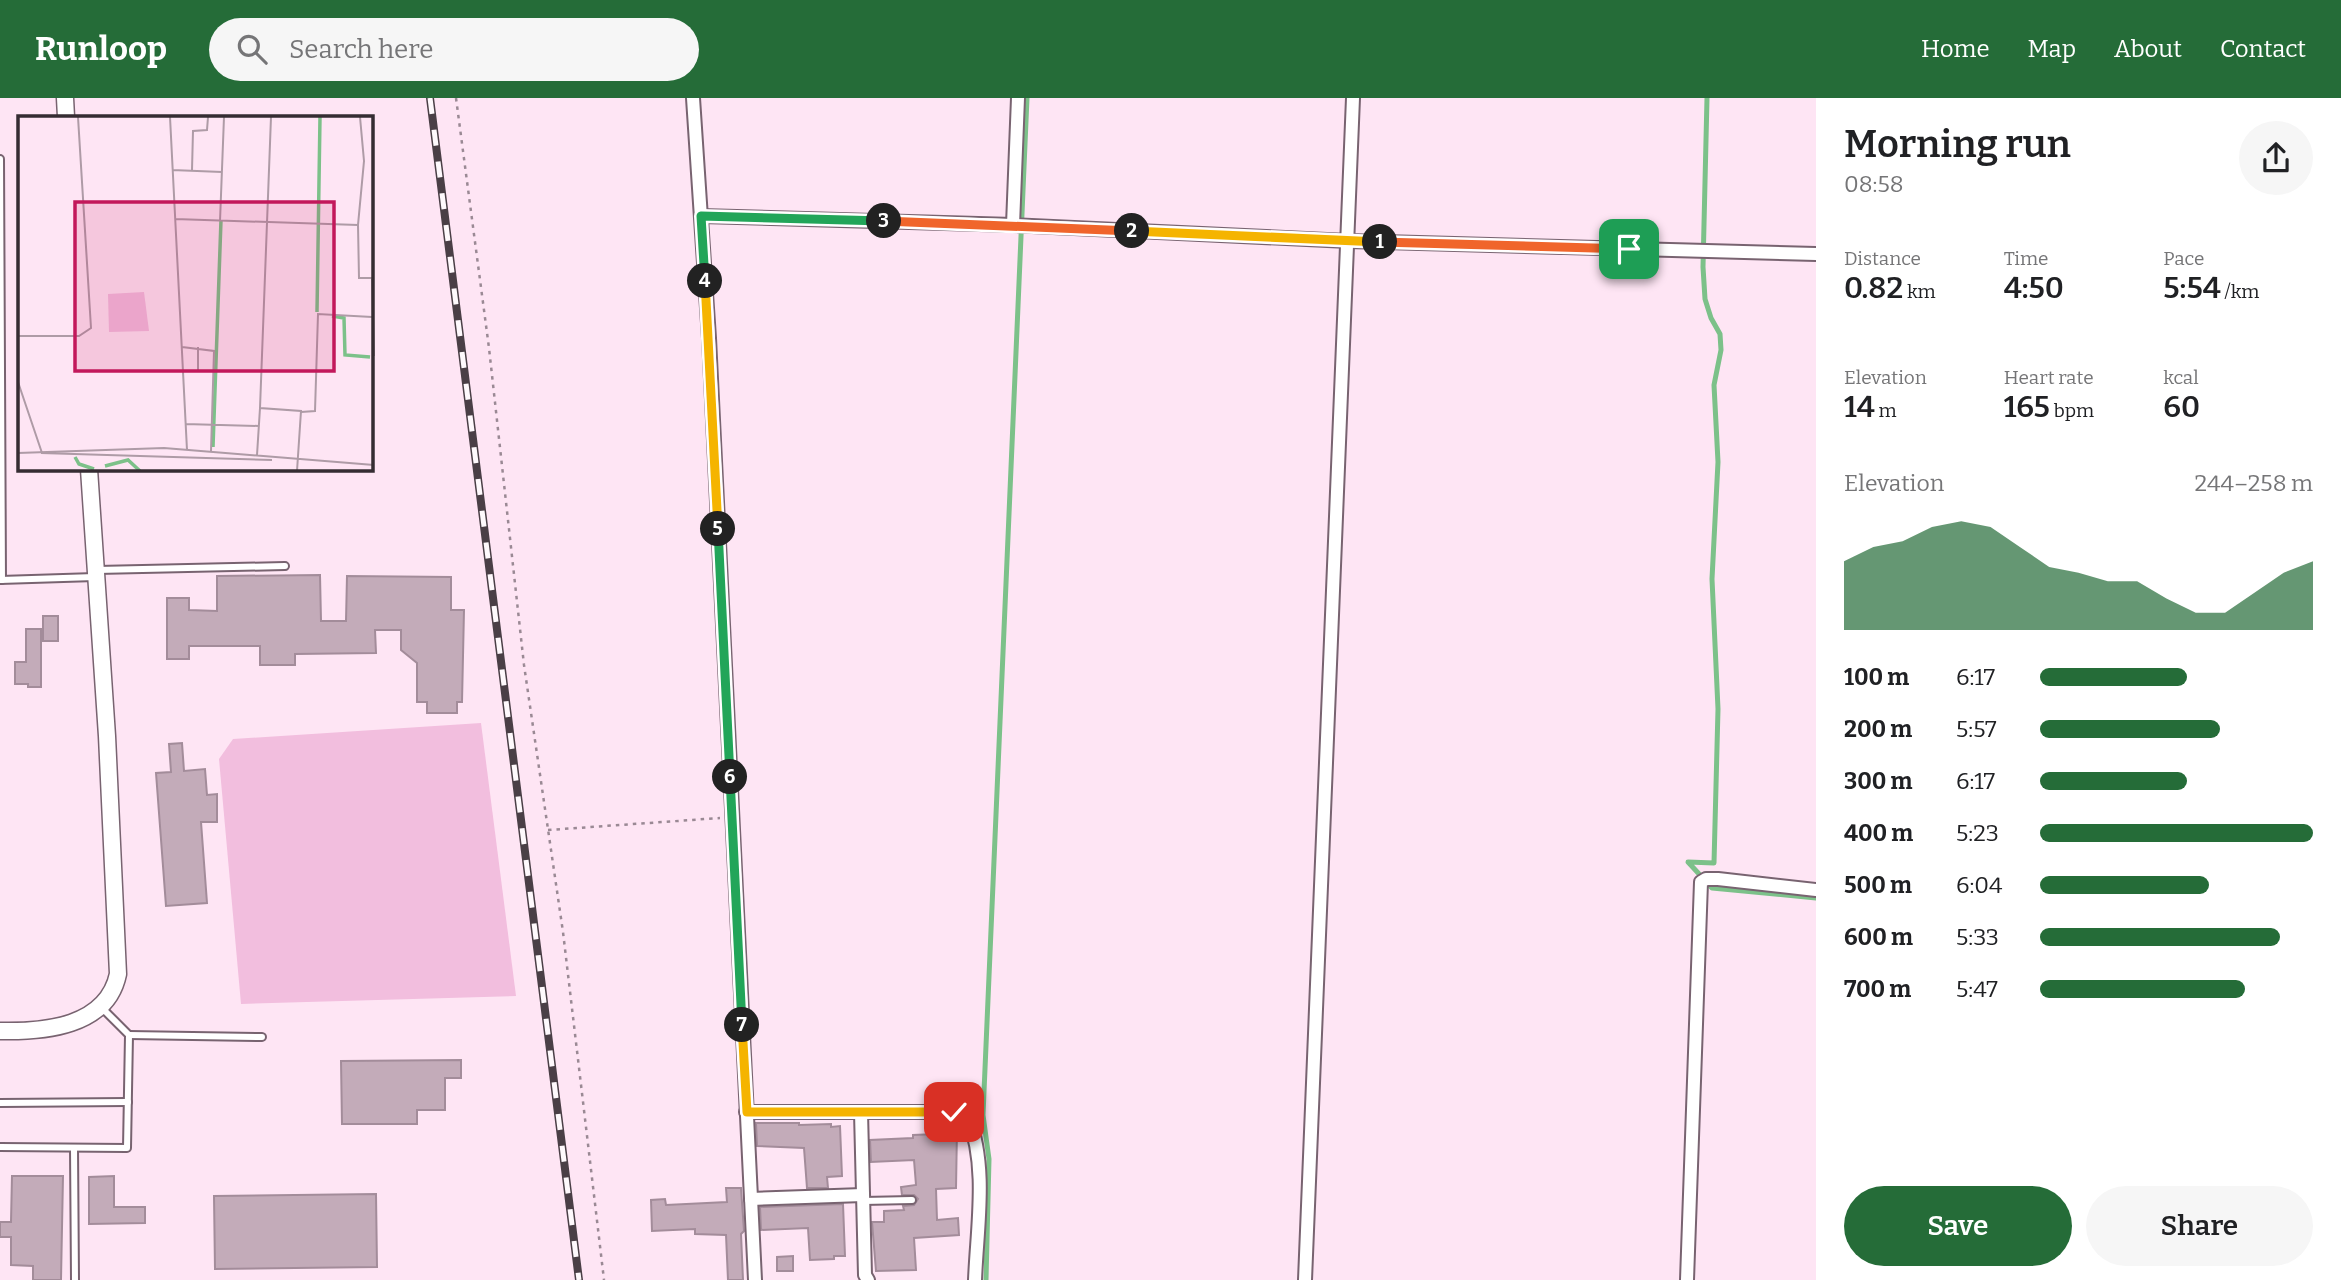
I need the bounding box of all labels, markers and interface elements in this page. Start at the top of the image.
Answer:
search box [209,18,699,81]
text: Runloop [35,29,167,69]
icon: search [233,30,271,68]
text: Search here [289,34,433,65]
text: Home [1921,35,1990,63]
text: Map [2028,35,2076,63]
text: About [2114,35,2182,63]
text: Contact [2220,35,2306,63]
inset map [18,116,373,471]
text: Morning run [1844,121,2071,167]
button: share [2239,121,2313,195]
text: 08:58 [1844,170,1904,198]
pin: 3 [866,204,902,238]
text: 3 [878,209,889,232]
pin: 2 [1114,214,1150,248]
text: 2 [1126,219,1137,242]
pin [1599,219,1659,279]
pin: 1 [1362,225,1398,260]
text: 1 [1375,230,1384,253]
icon: arrive [1610,230,1648,268]
text: Distance [1844,247,1921,270]
text: Time [2004,247,2049,270]
text: Pace [2163,247,2204,270]
pin: 4 [688,264,722,298]
text: 4 [699,269,710,292]
text: 0.82 [1844,270,1903,306]
text: 4:50 [2004,270,2064,306]
text: 5:54 [2163,270,2221,306]
text: km [1903,280,1936,303]
text: /km [2221,280,2259,303]
text: Elevation [1844,366,1927,389]
text: Heart rate [2004,366,2094,389]
text: kcal [2163,366,2199,389]
text: 14 [1844,389,1875,425]
text: 165 [2004,389,2050,425]
text: 60 [2163,389,2200,425]
text: m [1875,399,1897,422]
text: bpm [2050,399,2094,422]
text: Elevation [1844,469,1944,497]
text: 244–258 m [2195,469,2313,497]
pin: 5 [700,512,736,546]
text: 5 [712,517,723,540]
text: 100 m [1844,663,1909,691]
text: 6:17 [1956,663,1995,691]
text: 200 m [1844,715,1912,743]
text: 5:57 [1956,715,1997,743]
pin: 6 [712,760,748,794]
text: 6 [724,765,735,788]
text: 300 m [1844,767,1913,795]
text: 6:17 [1956,767,1995,795]
text: 400 m [1844,819,1913,847]
text: 5:23 [1956,819,1999,847]
text: 500 m [1844,871,1912,899]
text: 6:04 [1956,871,2003,899]
text: 600 m [1844,923,1913,951]
text: 5:33 [1956,923,1999,951]
text: 700 m [1844,975,1911,1003]
text: 5:47 [1956,975,1998,1003]
pin: 7 [724,1007,760,1042]
text: 7 [736,1013,747,1036]
pin [924,1082,984,1142]
icon: check [935,1093,973,1131]
button: Save [1844,1186,2072,1266]
button: Share [2086,1186,2313,1266]

